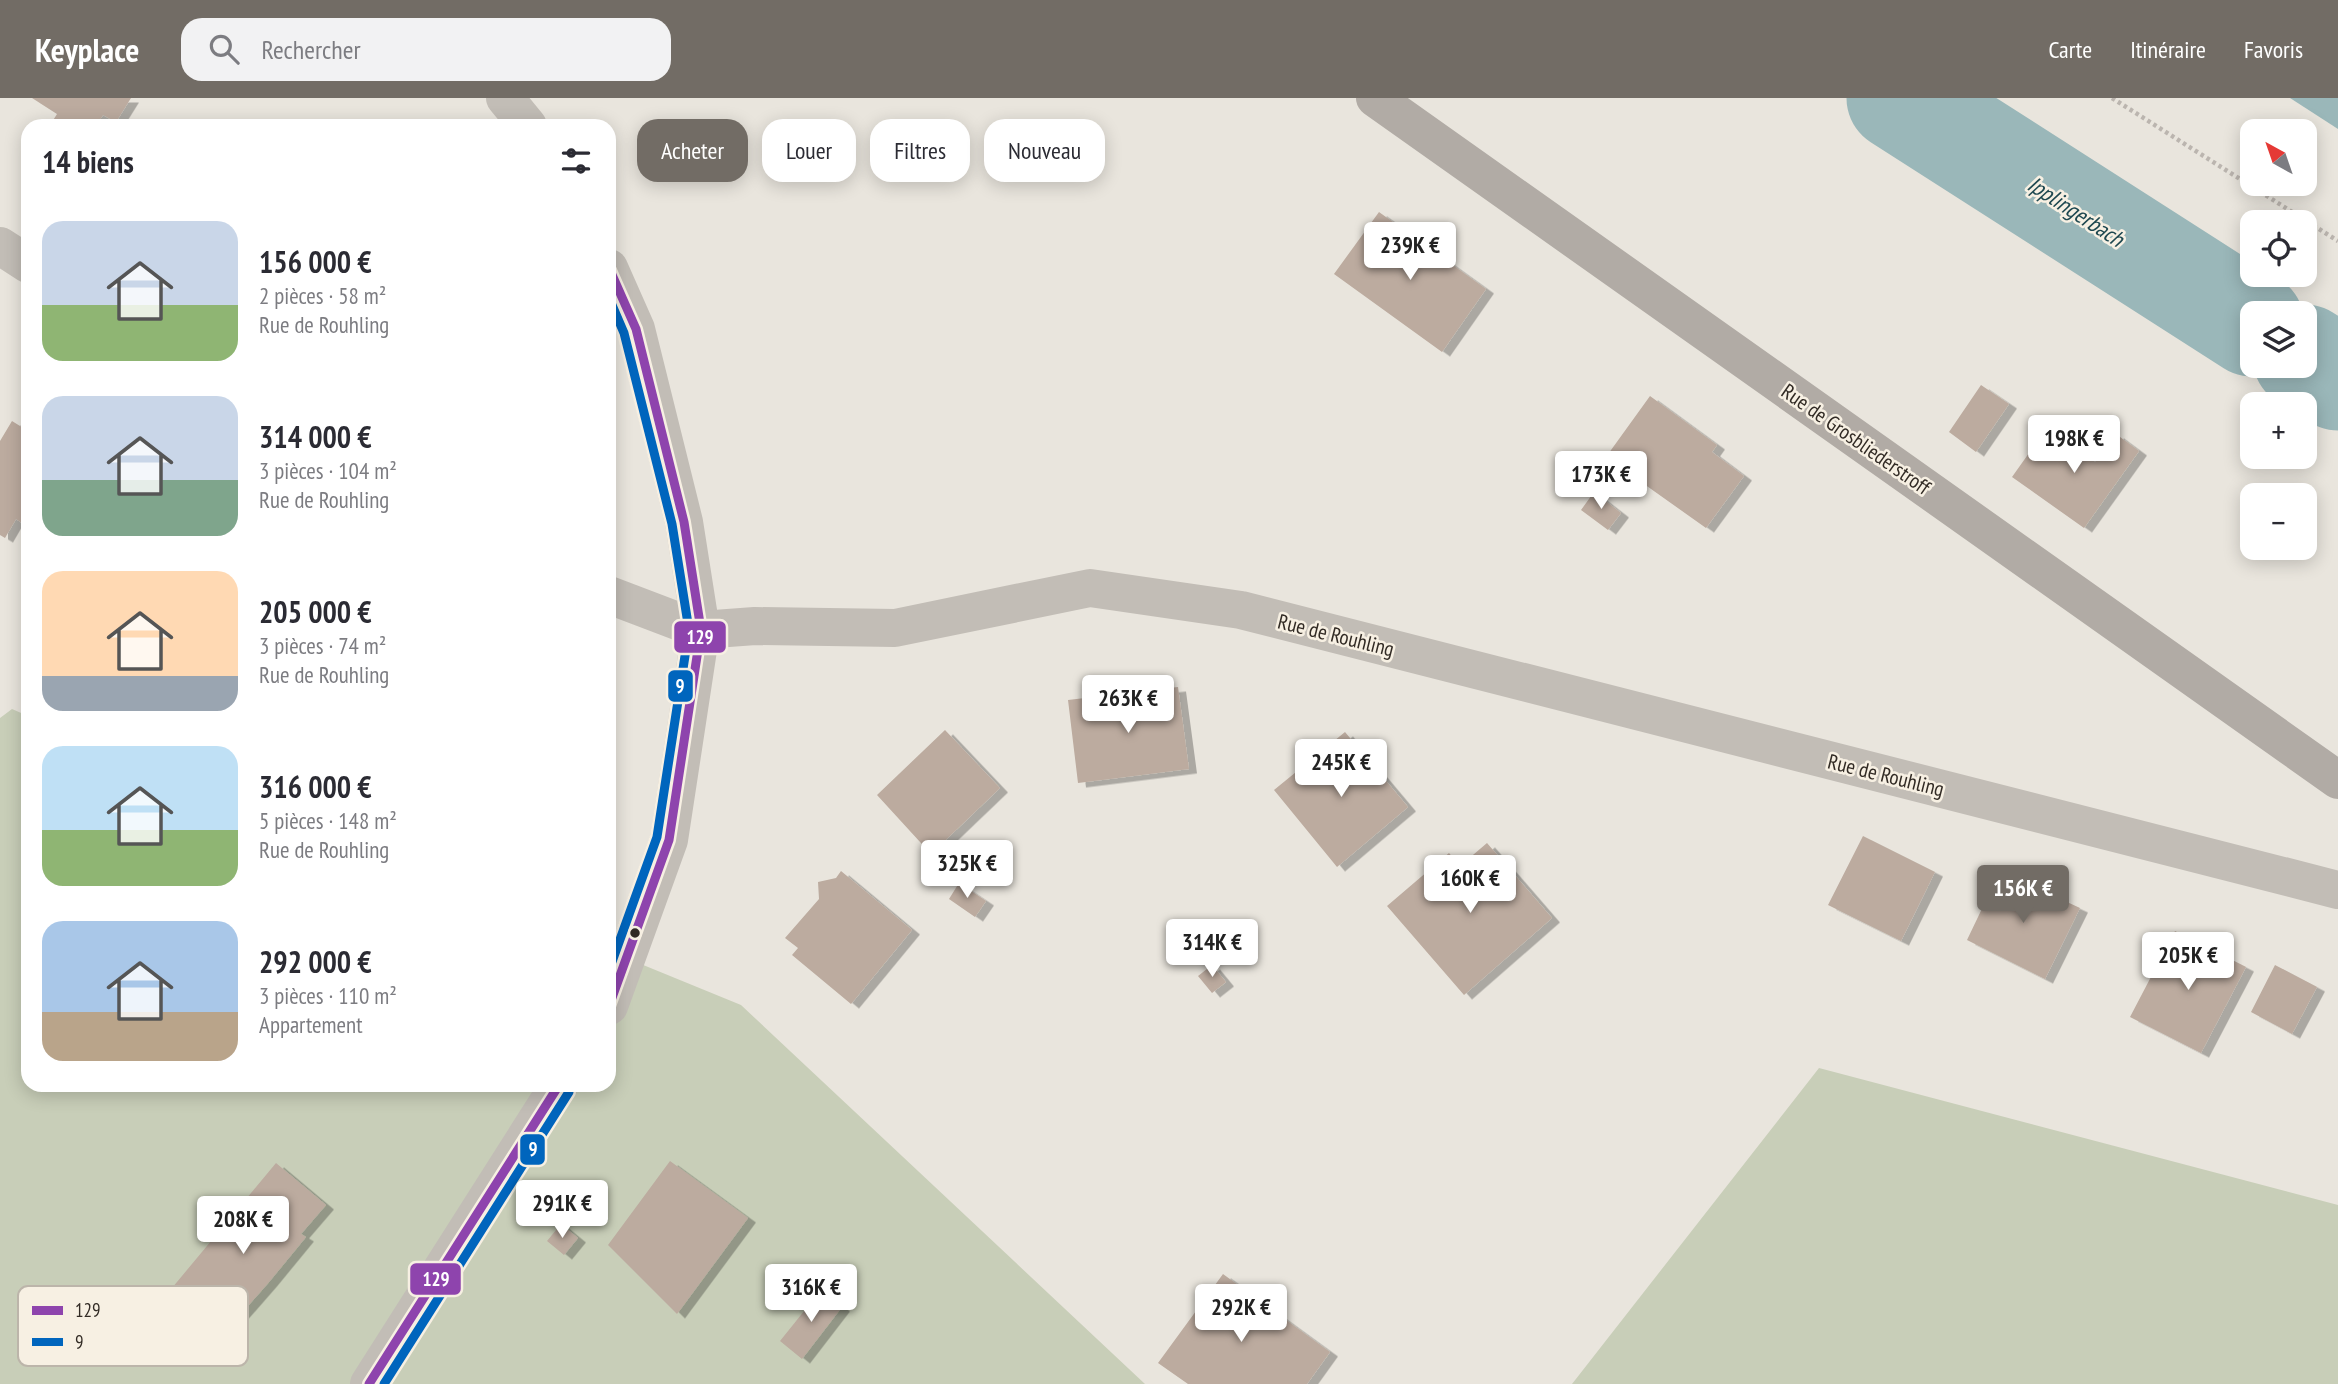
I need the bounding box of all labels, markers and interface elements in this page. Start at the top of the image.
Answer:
search box [181,18,671,81]
text: Keyplace [35,28,139,71]
icon: search [205,30,243,68]
text: Rechercher [261,33,361,66]
text: Carte [2048,34,2092,65]
text: Itinéraire [2130,34,2206,65]
text: Favoris [2244,34,2303,65]
chip: Acheter [637,119,748,182]
chip: Louer [762,119,856,182]
chip: Filtres [870,119,970,182]
chip: Nouveau [984,119,1105,182]
north arrow [2240,119,2317,196]
map controls [2240,119,2317,560]
text: 14 biens [42,142,134,181]
icon: filters [557,142,595,180]
water label: Ipplingerbach [2022,169,2131,254]
button: locate [2240,210,2317,287]
pin: 239K € [1353,222,1467,282]
text: 239K € [1380,230,1440,259]
text: 156 000 € [259,242,372,281]
icon: home [98,249,182,333]
text: 2 pièces · 58 m² [259,281,386,310]
button: layers [2240,301,2317,378]
text: Rue de Rouhling [259,310,389,339]
street label: Rue de Grosbliederstroff [1776,378,1936,501]
button: + [2240,392,2317,469]
pin: 198K € [2017,416,2131,475]
text: 314 000 € [259,417,372,456]
text: 198K € [2044,423,2104,452]
icon: home [98,424,182,508]
pin: 173K € [1544,452,1658,511]
text: 3 pièces · 104 m² [259,456,397,485]
text: 173K € [1571,459,1631,488]
button: − [2240,483,2317,560]
text: Rue de Rouhling [259,485,389,514]
text: 205 000 € [259,592,372,631]
icon: home [98,599,182,683]
street label: Rue de Rouhling [1275,608,1397,662]
line badge: 129 [673,620,727,654]
text: 129 [686,625,714,649]
text: 3 pièces · 74 m² [259,631,386,660]
text: Rue de Rouhling [259,660,389,689]
line badge: 9 [667,669,694,703]
text: 9 [675,674,685,698]
pin: 263K € [1071,676,1185,735]
text: 263K € [1098,683,1158,712]
pin: 245K € [1284,740,1398,799]
text: 245K € [1311,747,1371,776]
street label: Rue de Rouhling [1825,748,1947,802]
text: 316 000 € [259,767,372,806]
icon: home [98,774,182,858]
text: 5 pièces · 148 m² [259,806,397,835]
text: Rue de Rouhling [259,835,389,864]
pin: 325K € [910,840,1024,900]
text: 325K € [937,848,997,877]
pin: 160K € [1413,856,1527,915]
text: 160K € [1440,863,1500,892]
pin: 156K € [1966,866,2080,925]
text: 156K € [1993,873,2053,902]
pin: 314K € [1155,920,1269,979]
unlabelled marker [628,926,642,940]
text: 314K € [1182,927,1242,956]
pin: 205K € [2131,932,2245,992]
text: 205K € [2158,940,2218,969]
text: 292 000 € [259,942,372,981]
icon: home [98,949,182,1033]
text: 3 pièces · 110 m² [259,981,397,1010]
text: Appartement [259,1010,362,1039]
line badge: 9 [519,1133,546,1166]
text: 9 [528,1137,538,1161]
pin: 291K € [505,1180,619,1240]
text: 291K € [532,1188,592,1217]
pin: 208K € [186,1196,300,1256]
text: 208K € [213,1204,273,1233]
line badge: 129 [409,1262,462,1296]
pin: 316K € [754,1264,868,1324]
text: 129 [422,1267,450,1291]
text: 316K € [781,1272,841,1301]
pin: 292K € [1184,1284,1298,1344]
legend [18,1286,248,1366]
text: 292K € [1211,1292,1271,1321]
text: 129 [75,1298,101,1322]
text: 9 [75,1330,84,1354]

